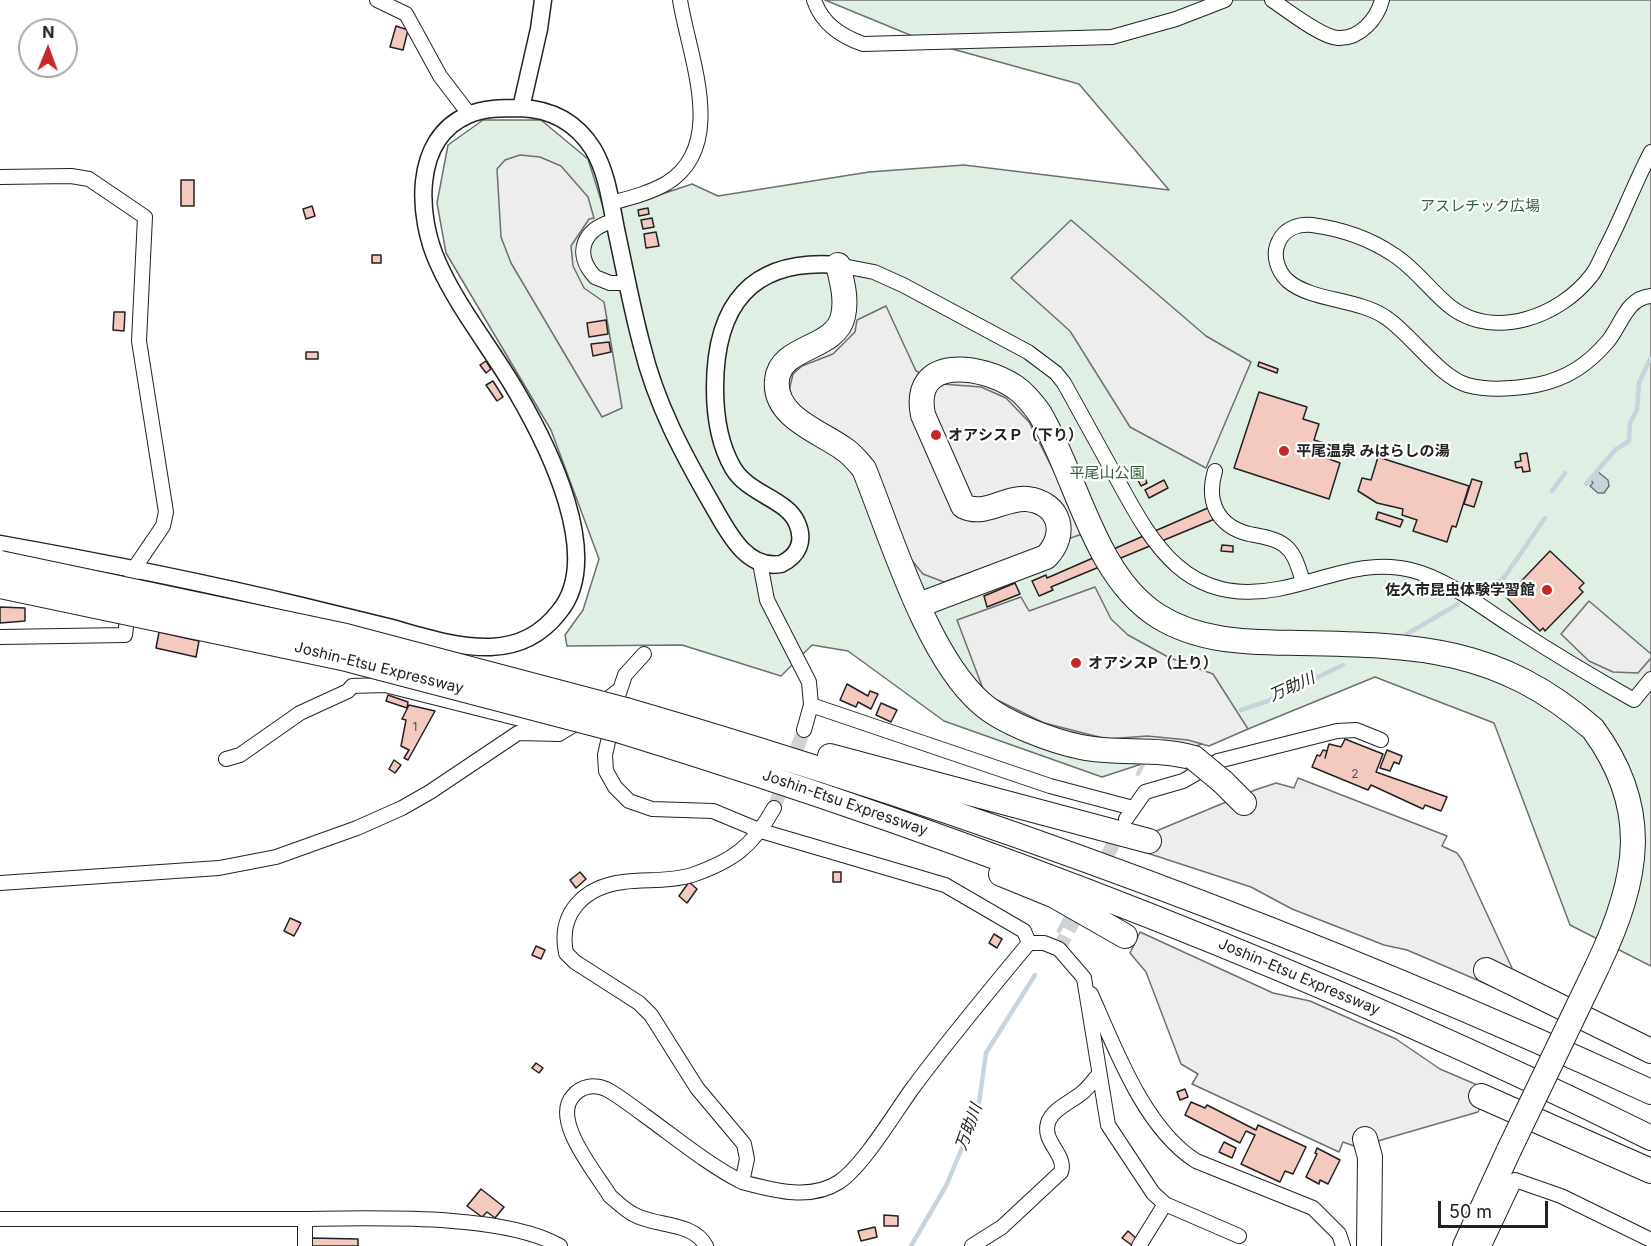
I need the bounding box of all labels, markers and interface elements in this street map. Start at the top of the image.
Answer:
north arrow [18,18,78,78]
text: N [42,22,55,42]
park label: アスレチック広場 [1420,197,1540,215]
place label: オアシスＰ（下り） [948,426,1083,444]
marker: オアシスＰ（下り） [929,428,943,442]
place label: 平尾温泉 みはらしの湯 [1296,442,1450,460]
marker: 平尾温泉 みはらしの湯 [1277,444,1291,458]
park label: 平尾山公園 [1070,464,1144,482]
place label: 佐久市昆虫体験学習館 [1385,581,1535,599]
marker: 佐久市昆虫体験学習館 [1540,583,1554,597]
street label: Joshin-Etsu Expressway [293,638,465,698]
place label: オアシスP（上り） [1088,654,1218,672]
marker: オアシスP（上り） [1069,656,1083,670]
water label: 万助川 [1266,668,1318,706]
house number: 1 [413,720,417,734]
street label: Joshin-Etsu Expressway [760,766,930,840]
house number: 2 [1351,767,1359,781]
street label: Joshin-Etsu Expressway [1215,935,1383,1019]
water label: 万助川 [952,1101,986,1153]
scale bar [1441,1189,1550,1227]
text: 50 m [1449,1201,1492,1222]

